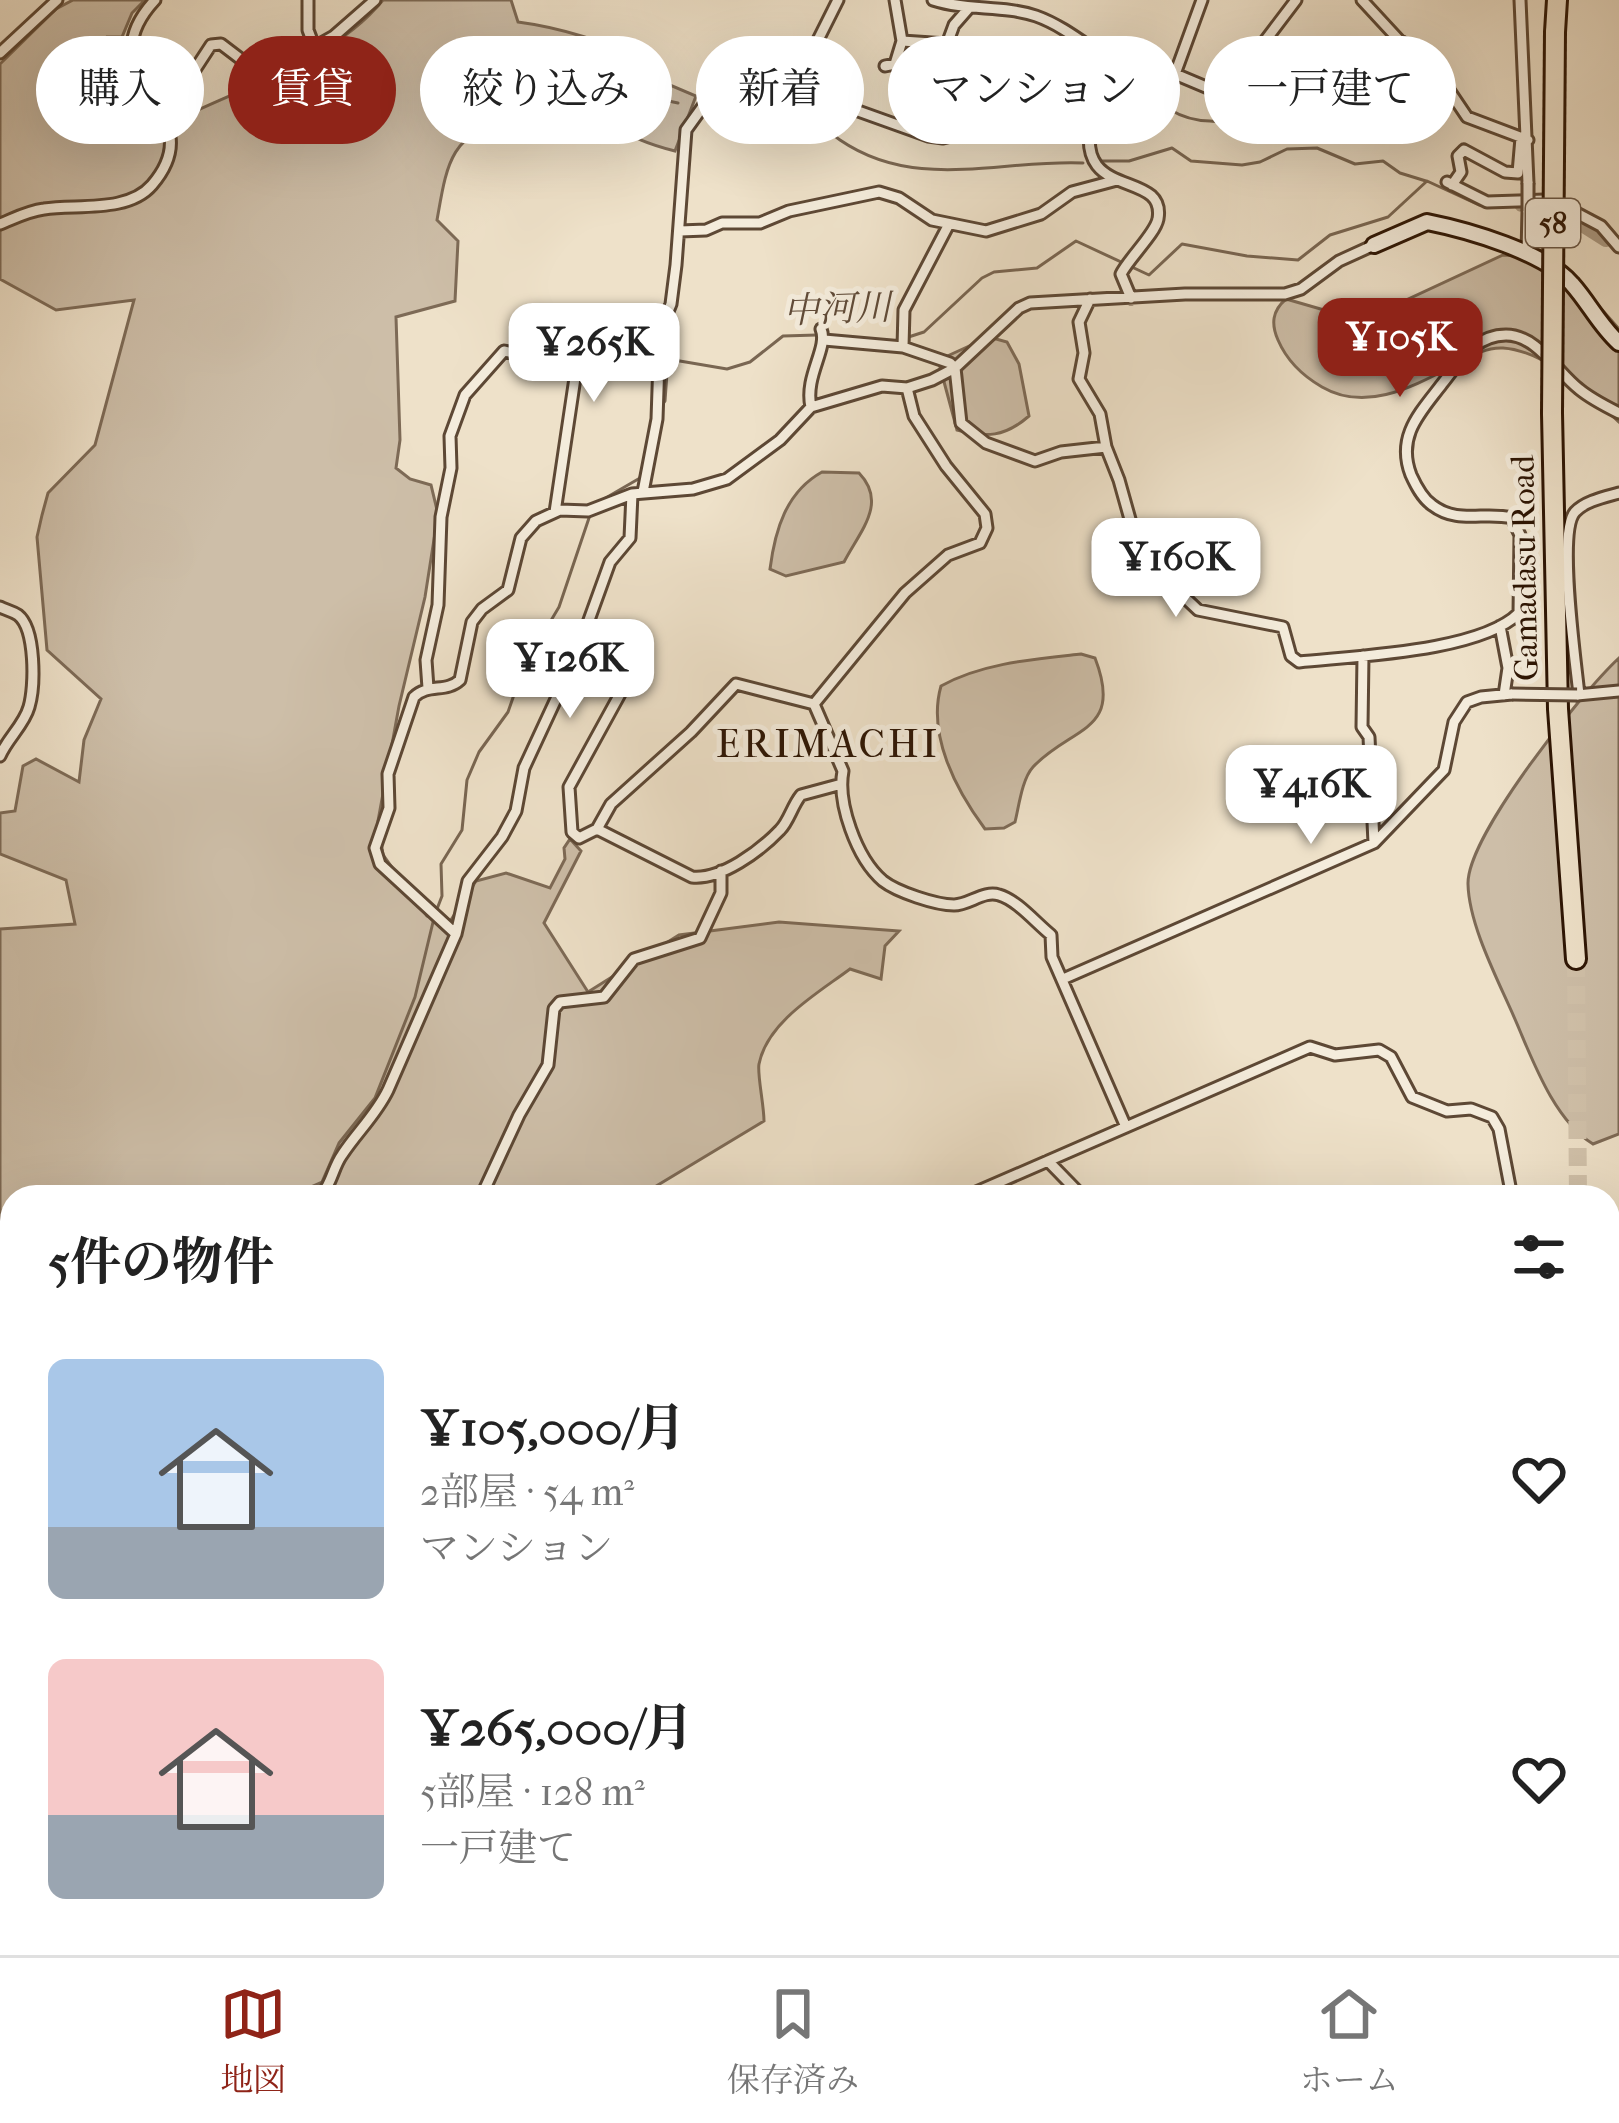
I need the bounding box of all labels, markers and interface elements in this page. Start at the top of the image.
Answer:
chip: 購入 [36,36,204,144]
chip: 賃貸 [228,36,396,144]
chip: 絞り込み [420,36,672,144]
chip: 新着 [696,36,864,144]
chip: マンション [888,36,1180,144]
chip: 一戸建て [1204,36,1456,144]
road number: 58 [1526,199,1580,247]
water label: 中河川 [782,286,896,332]
pin: ¥105K [1316,298,1484,400]
pin: ¥265K [510,303,678,405]
text: ¥105K [1345,314,1455,360]
text: ¥265K [536,319,652,365]
street label: Gamadasu Road [1504,454,1546,681]
pin: ¥160K [1092,518,1260,620]
text: ¥160K [1118,534,1234,580]
pin: ¥126K [486,619,654,721]
text: ¥126K [513,635,627,681]
district label: ERIMACHI [716,721,940,767]
pin: ¥416K [1227,745,1395,847]
text: ¥416K [1253,761,1369,807]
icon: filters [1506,1224,1572,1290]
text: 5件の物件 [48,1232,274,1292]
text: ¥105,000/月 [420,1398,686,1458]
icon: home [144,1407,288,1551]
icon: heart [1506,1446,1572,1512]
text: 2部屋 · 54 m² [420,1469,634,1515]
text: マンション [420,1525,613,1571]
text: ¥265,000/月 [420,1698,694,1758]
icon: home [144,1707,288,1851]
icon: heart [1506,1746,1572,1812]
text: 5部屋 · 128 m² [420,1769,645,1815]
text: 一戸建て [420,1825,576,1871]
tab: 地図 [220,1981,286,2100]
tab: 保存済み [727,1981,859,2100]
tab: ホーム [1300,1981,1399,2100]

